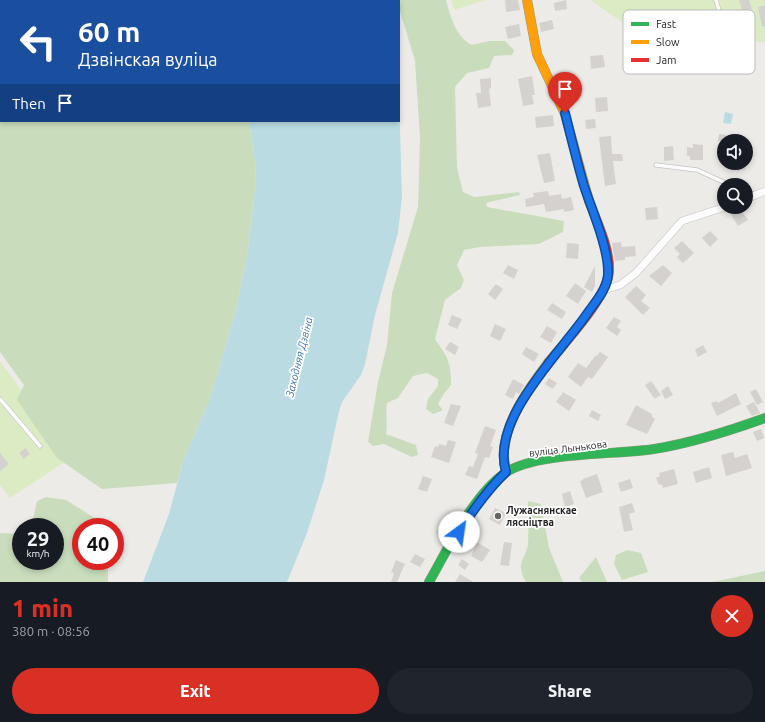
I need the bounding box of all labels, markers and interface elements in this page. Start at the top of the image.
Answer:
legend [623,10,755,74]
icon: left [12,16,64,68]
text: 60 m [78,16,140,47]
text: Fast [656,18,677,30]
text: Slow [656,36,680,48]
text: Дзвінская вуліца [78,49,218,69]
text: Jam [656,54,677,66]
pin [548,72,582,113]
icon: arrive [554,78,576,100]
icon: arrive [54,92,76,114]
text: Then [12,95,46,112]
map controls [717,134,753,214]
button: sound [717,134,753,170]
button: search [717,178,753,214]
water label: Заходняя Дзвіна [283,316,315,399]
street label: вуліца Лынькова [528,438,608,459]
place label: Лужаснянскае лясніцтва [506,505,577,528]
position arrow [438,511,480,553]
marker: Лужаснянскае лясніцтва [493,511,503,521]
speed limit sign: 40 [72,518,124,570]
text: 29 [27,527,49,550]
text: km/h [26,548,50,559]
text: 1 min [12,595,73,622]
button: close [711,595,753,637]
text: 380 m · 08:56 [12,624,90,638]
button: Exit [12,668,379,714]
button: Share [387,668,753,714]

